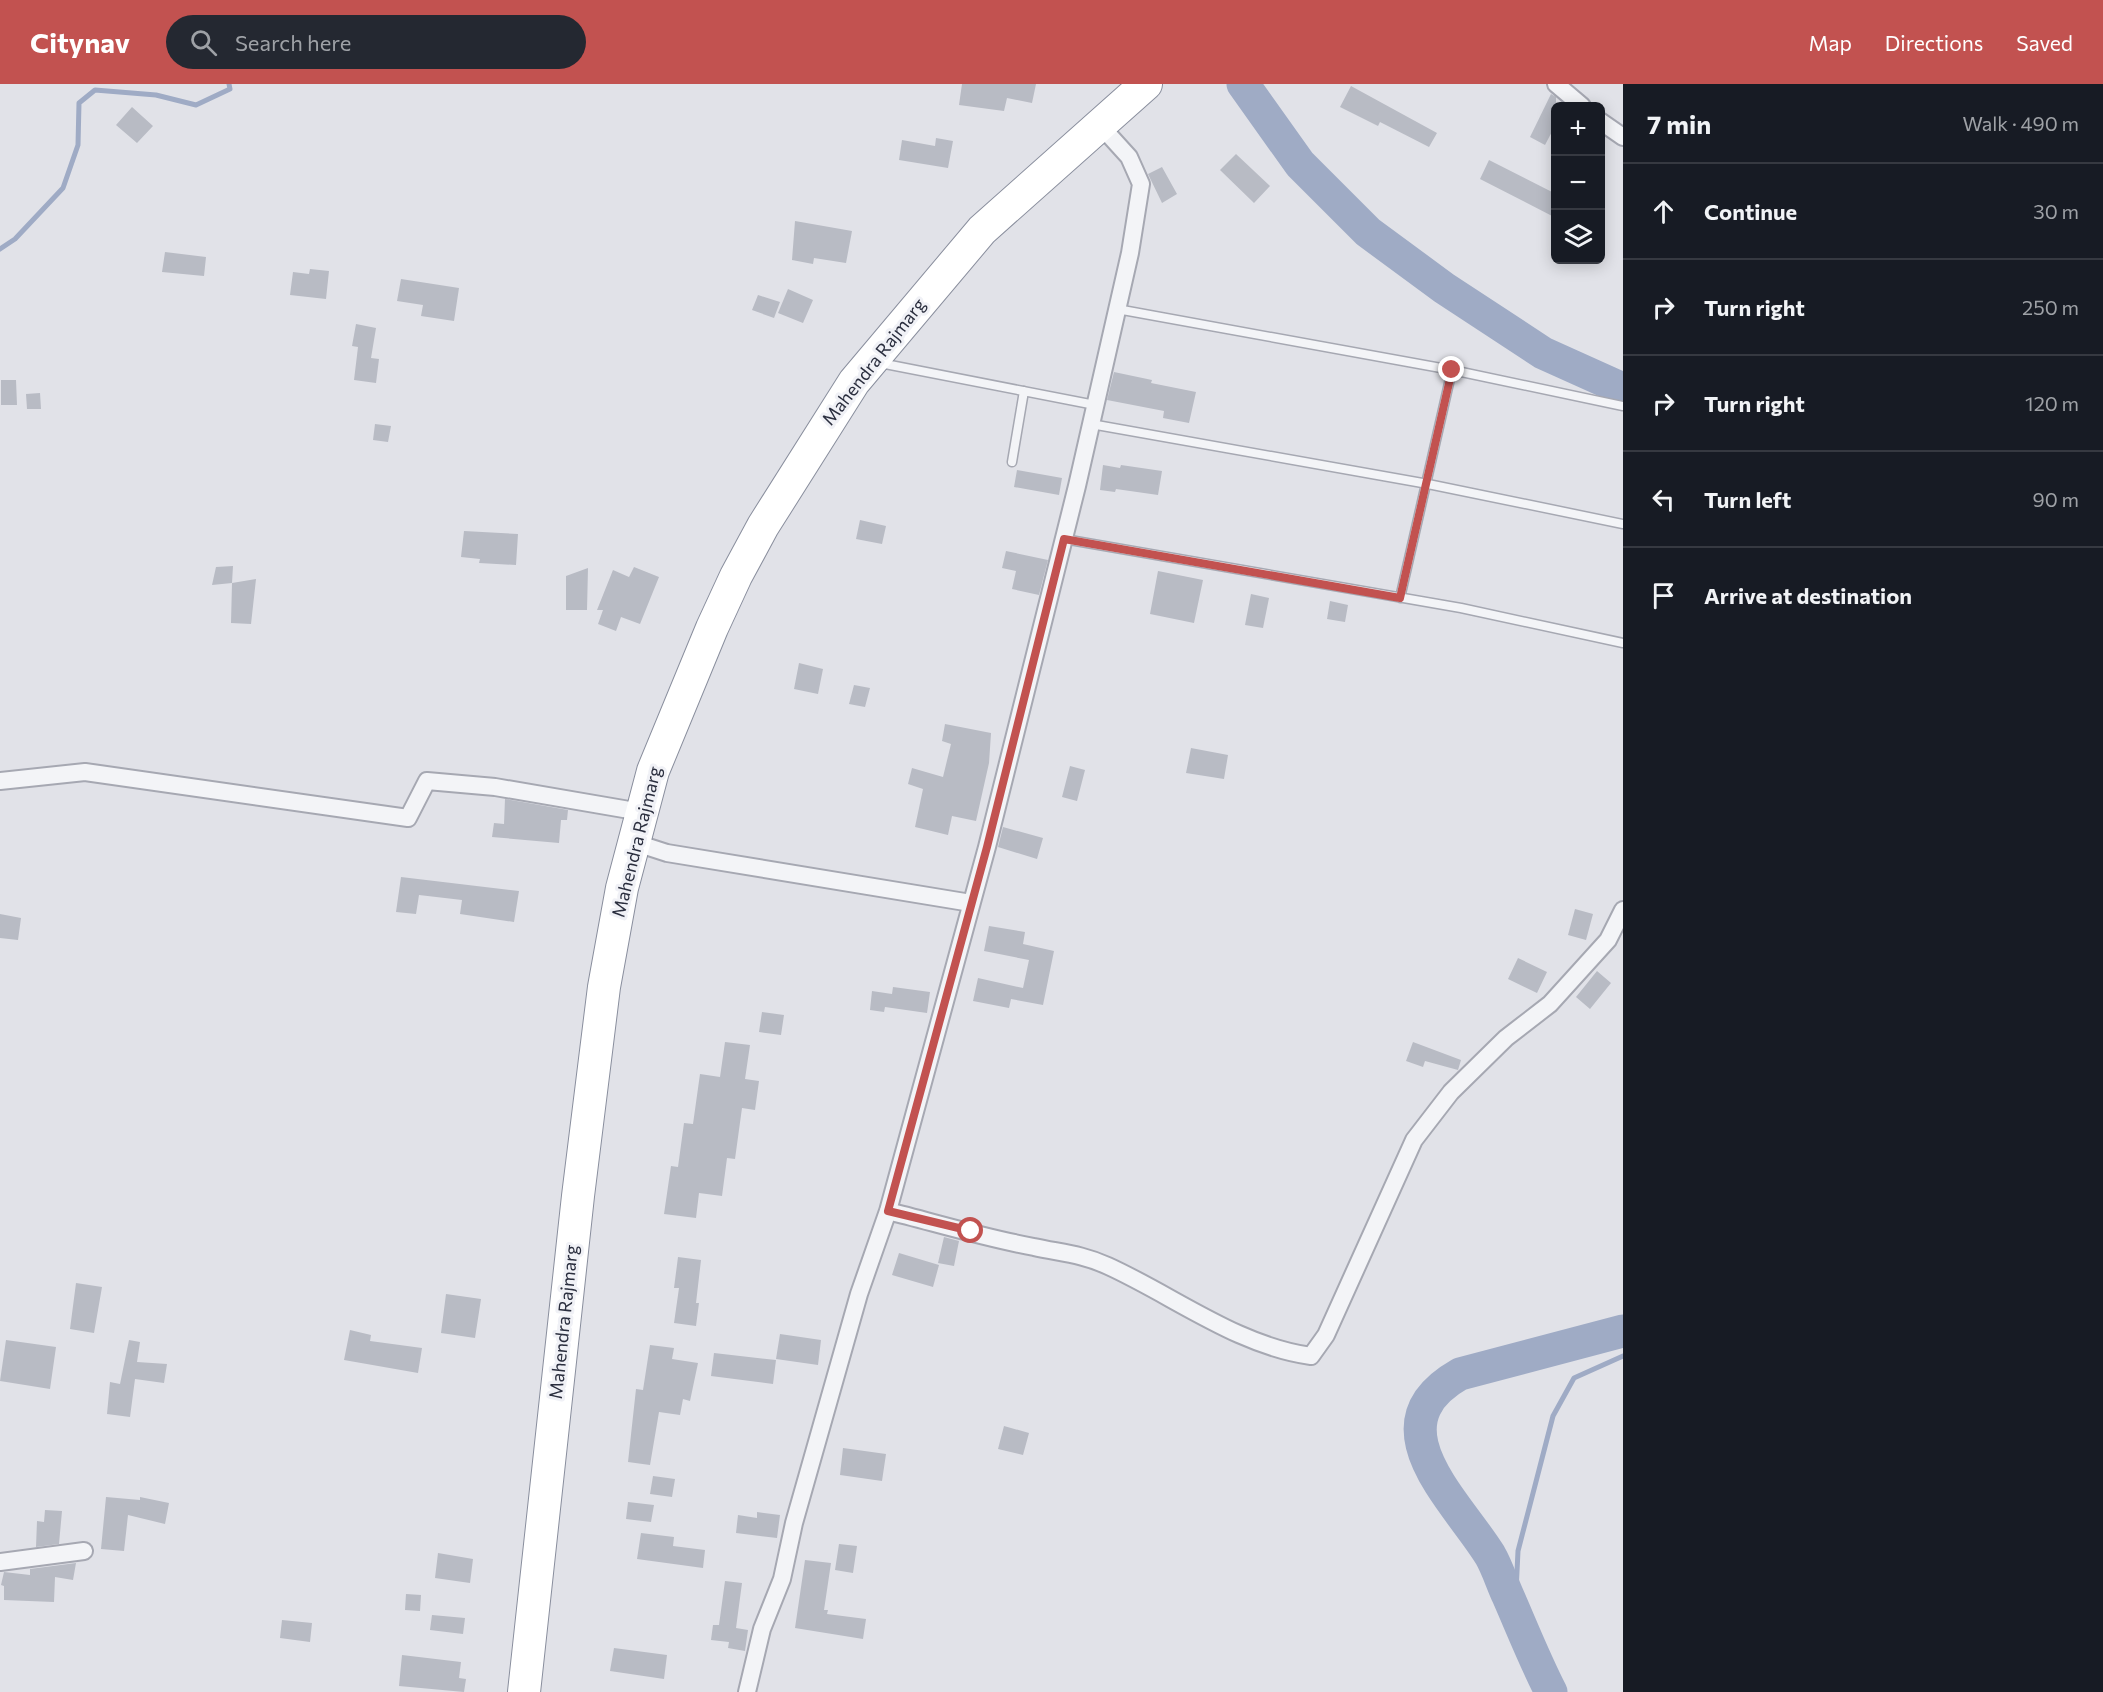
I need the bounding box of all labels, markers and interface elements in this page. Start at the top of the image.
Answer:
search box [166,15,586,69]
text: Citynav [30,25,130,59]
icon: search [187,26,220,59]
text: Search here [235,29,351,56]
text: Map [1809,30,1852,55]
text: Directions [1885,30,1983,55]
text: Saved [2016,30,2073,55]
map controls [1551,102,1605,264]
button: + [1551,102,1605,156]
text: 7 min [1647,108,1711,139]
text: Walk · 490 m [1962,111,2079,135]
button: − [1551,156,1605,210]
icon: ahead [1647,195,1680,228]
text: Continue [1704,198,1797,225]
text: 30 m [2033,199,2079,223]
button: layers [1551,210,1605,264]
icon: right [1647,291,1680,324]
street label: Mahendra Rajmarg [817,293,930,429]
text: Turn right [1704,294,1805,321]
text: 250 m [2022,295,2079,319]
route end [1438,356,1464,382]
icon: right [1647,387,1680,420]
text: Turn right [1704,390,1805,417]
text: 120 m [2025,391,2079,415]
icon: left [1647,483,1680,516]
text: Turn left [1704,486,1791,513]
text: 90 m [2033,487,2079,511]
icon: arrive [1647,579,1680,612]
text: Arrive at destination [1704,582,1912,609]
street label: Mahendra Rajmarg [607,764,666,920]
route start [957,1217,983,1243]
street label: Mahendra Rajmarg [544,1243,582,1400]

